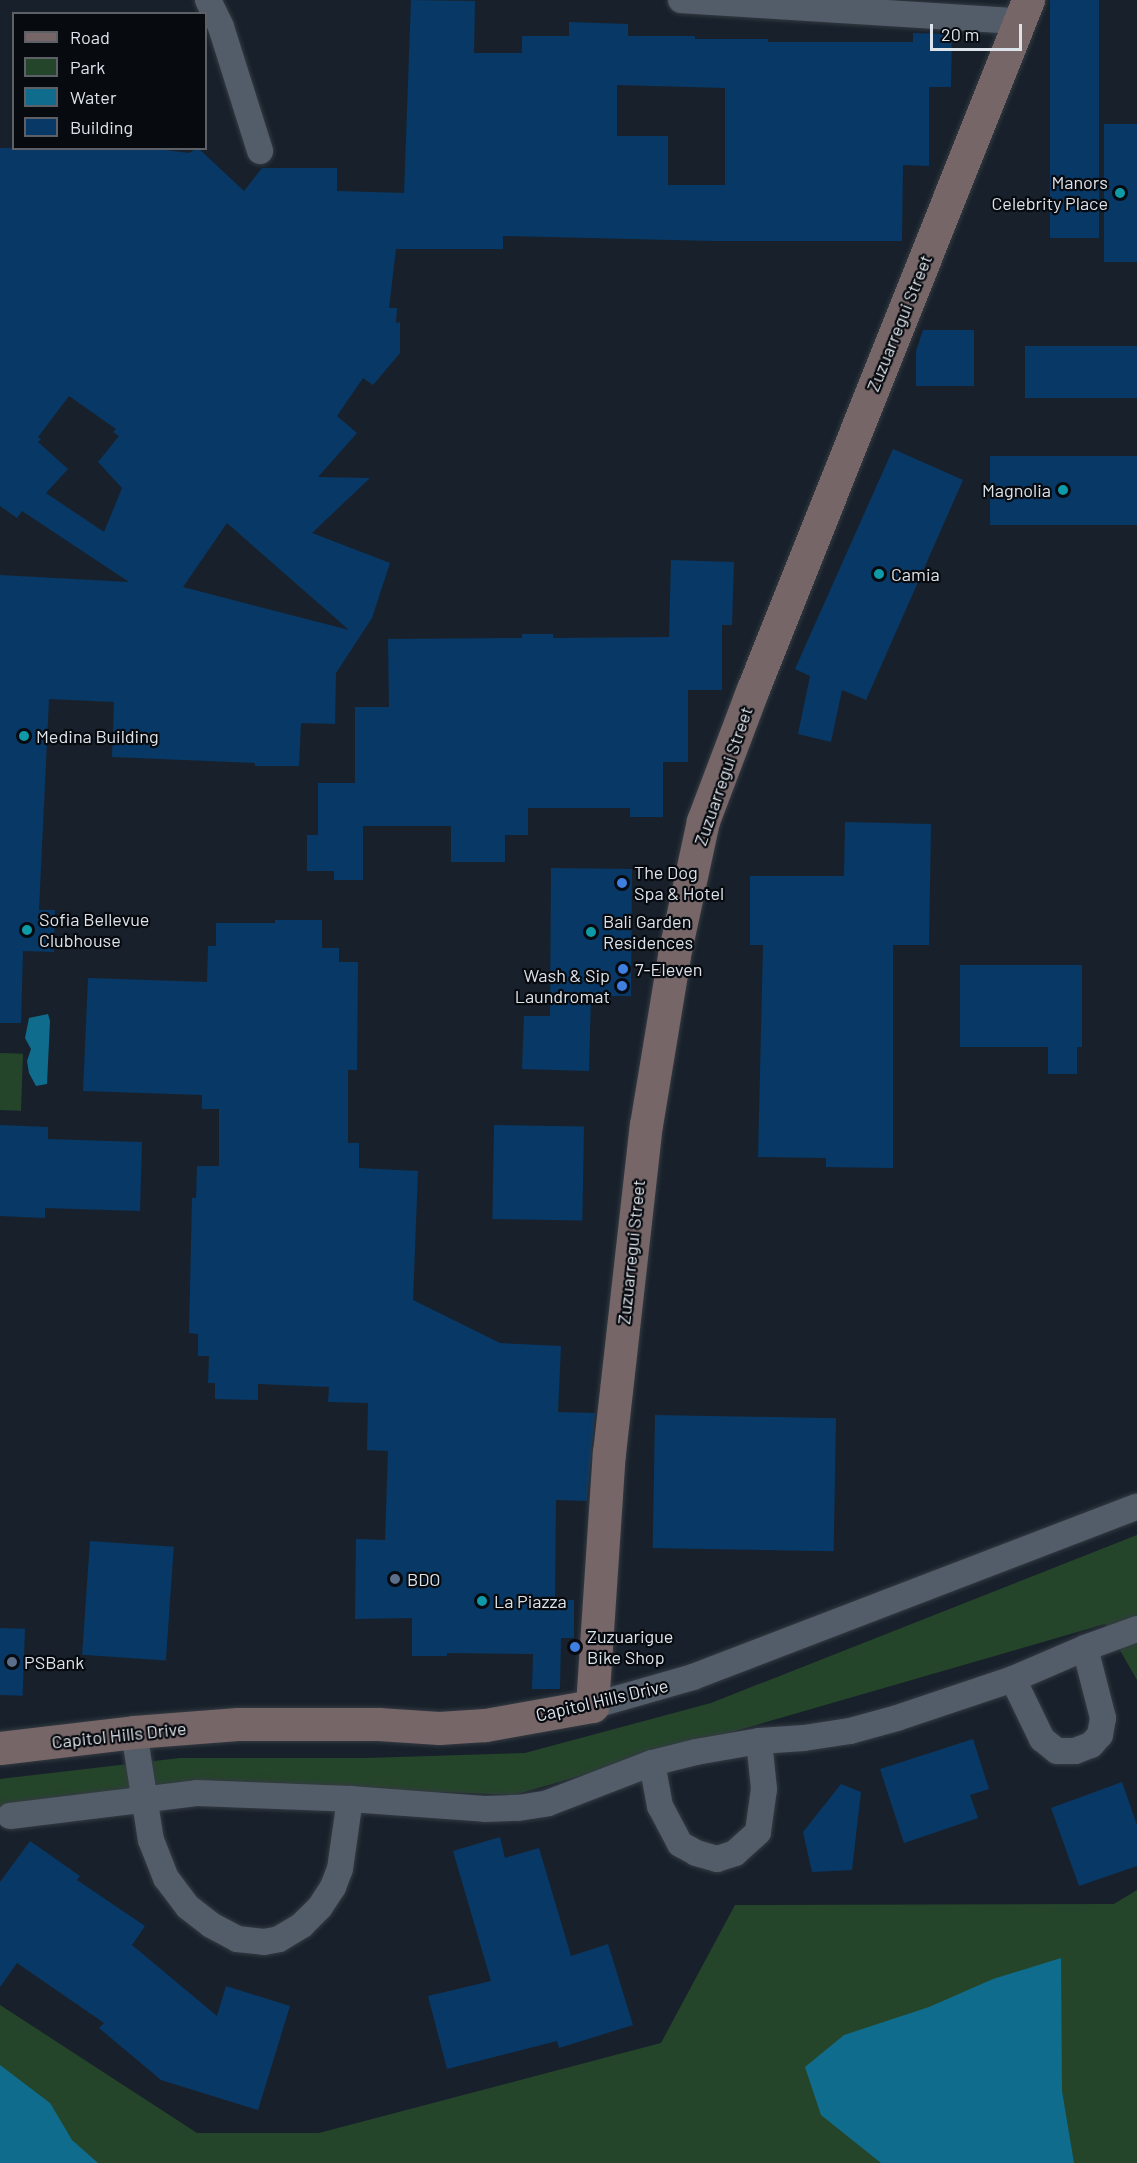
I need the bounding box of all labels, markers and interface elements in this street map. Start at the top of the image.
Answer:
legend [12,12,207,150]
scale bar [933,12,1024,50]
text: 20 m [941,23,979,45]
text: Road [70,26,110,48]
text: Park [70,56,105,78]
text: Water [70,86,117,108]
text: Building [70,116,133,138]
place label: Manors Celebrity Place [991,172,1108,214]
marker: Manors Celebrity Place [1113,186,1127,200]
street label: Zuzuarregui Street [862,251,936,395]
place label: Magnolia [982,479,1051,501]
marker: Magnolia [1056,483,1070,497]
place label: Camia [891,563,940,585]
marker: Camia [872,567,886,581]
street label: Zuzuarregui Street [689,704,757,848]
place label: Medina Building [36,725,159,747]
marker: Medina Building [17,729,31,743]
place label: The Dog Spa & Hotel [634,862,724,904]
marker: The Dog Spa & Hotel [615,876,629,890]
place label: Sofia Bellevue Clubhouse [39,909,149,952]
place label: Bali Garden Residences [603,911,693,954]
marker: Sofia Bellevue Clubhouse [20,923,34,937]
marker: Bali Garden Residences [584,925,598,939]
place label: 7-Eleven [635,958,703,980]
marker: 7-Eleven [616,962,630,976]
place label: Wash & Sip Laundromat [515,965,610,1008]
marker: Wash & Sip Laundromat [615,979,629,993]
street label: Zuzuarregui Street [613,1178,649,1326]
place label: BDO [407,1568,441,1590]
marker: BDO [388,1572,402,1586]
place label: La Piazza [494,1590,567,1612]
marker: La Piazza [475,1594,489,1608]
place label: Zuzuarigue Bike Shop [587,1626,673,1668]
marker: Zuzuarigue Bike Shop [568,1640,582,1654]
place label: PSBank [24,1651,84,1673]
marker: PSBank [5,1655,19,1669]
street label: Capitol Hills Drive [534,1674,670,1726]
street label: Capitol Hills Drive [51,1717,187,1753]

